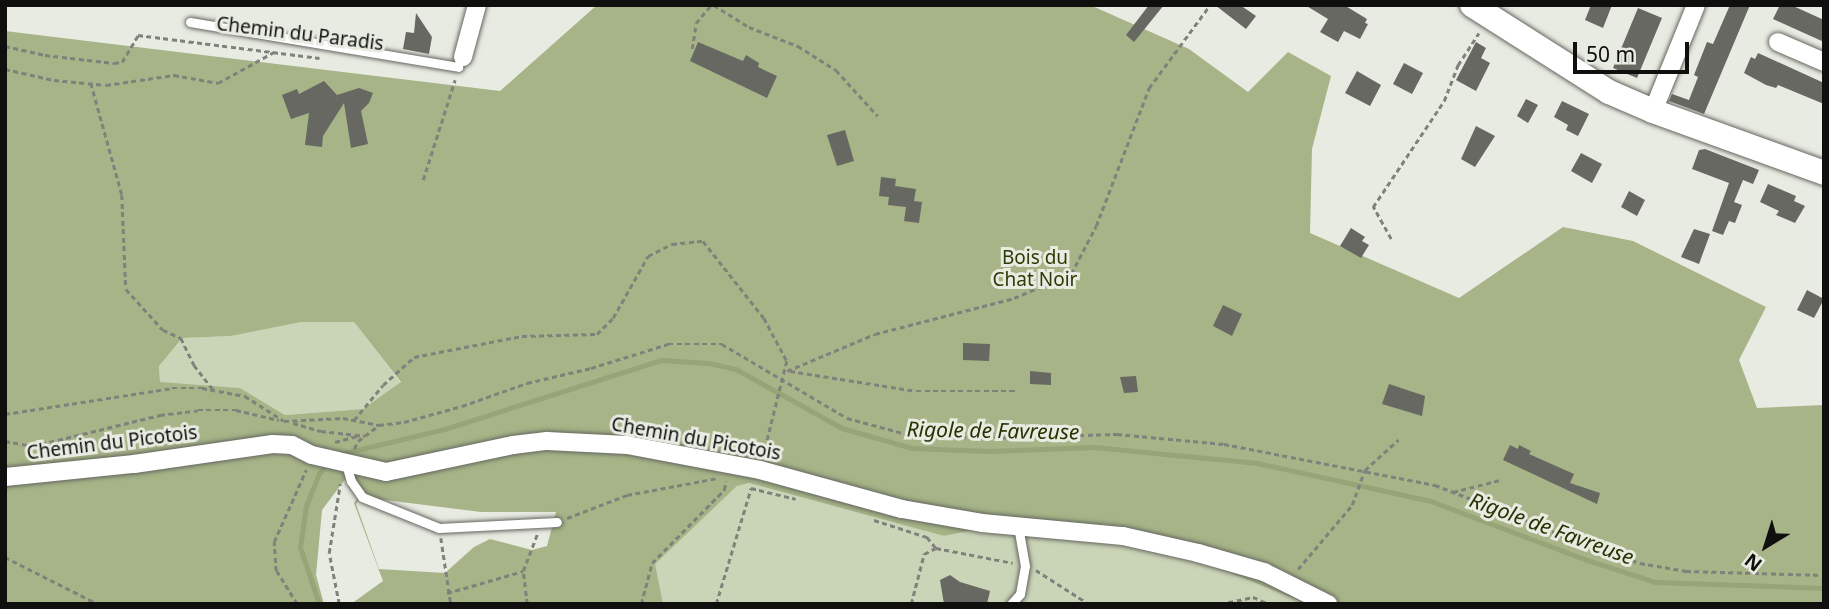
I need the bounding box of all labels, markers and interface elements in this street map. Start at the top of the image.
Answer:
street label: Chemin du Paradis [215,12,385,56]
scale bar [1577,28,1692,72]
text: 50 m [1586,40,1635,68]
park label: Bois du Chat Noir [993,247,1077,291]
street label: Chemin du Picotois [610,413,782,465]
water label: Rigole de Favreuse [906,416,1080,444]
street label: Chemin du Picotois [25,421,199,465]
water label: Rigole de Favreuse [1467,487,1637,569]
north arrow [1731,511,1801,581]
text: N [1739,548,1767,578]

